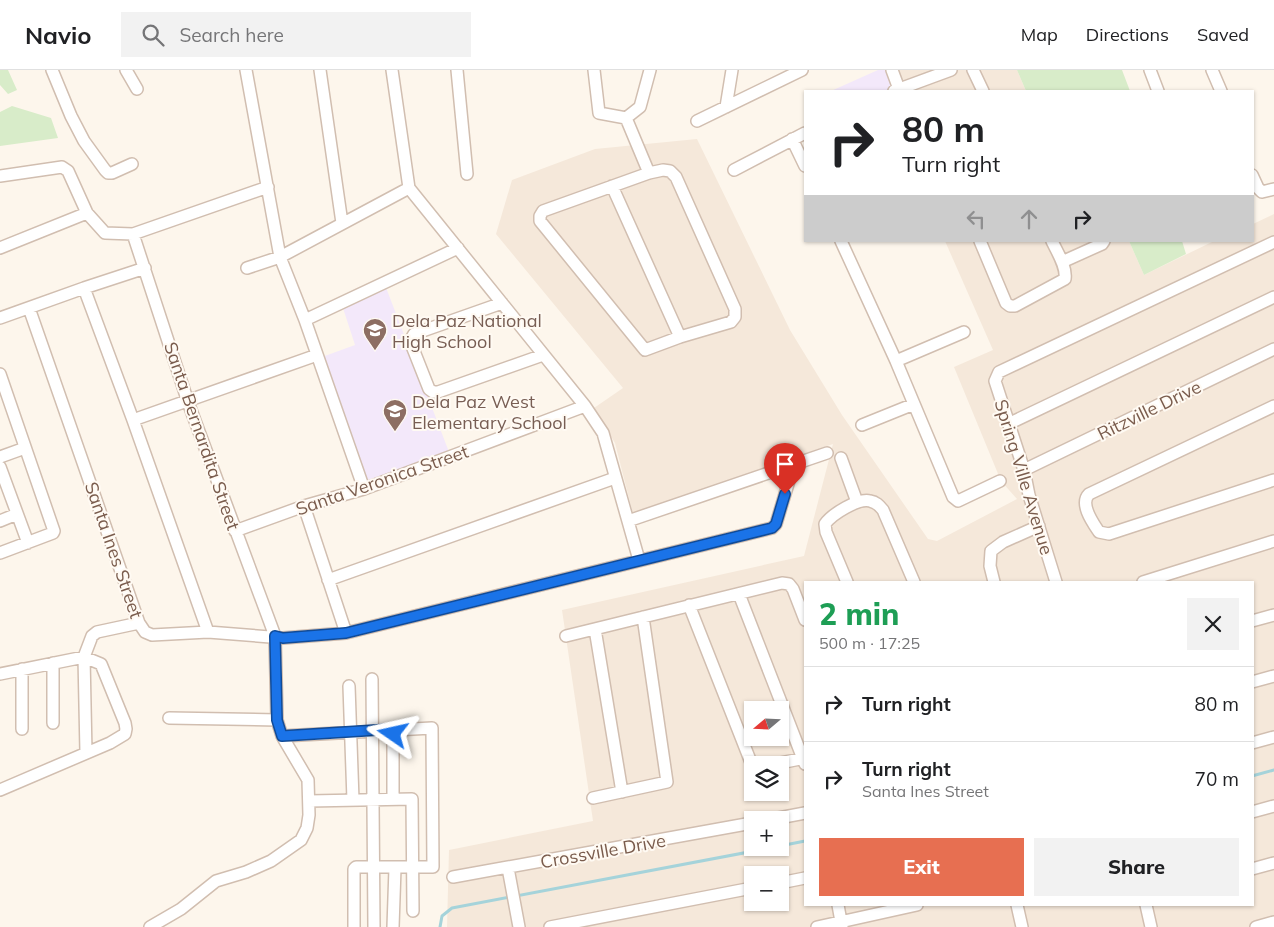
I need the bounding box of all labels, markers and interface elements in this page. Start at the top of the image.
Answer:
search box [121,12,471,57]
text: Navio [25,20,91,50]
icon: search [139,21,167,49]
text: Search here [179,23,284,47]
text: Map [1021,23,1058,46]
text: Directions [1086,23,1169,46]
text: Saved [1197,23,1249,46]
text: 80 m [902,107,985,151]
icon: right [819,110,884,175]
text: Turn right [902,150,1000,178]
icon: left [962,205,990,233]
icon: ahead [1015,205,1043,233]
icon: right [1068,205,1096,233]
place label: Dela Paz National High School [392,309,542,353]
school or university icon: Dela Paz National High School [362,317,388,351]
street label: Santa Bernardita Street [159,339,245,533]
street label: Ritzville Drive [1093,375,1205,445]
place label: Dela Paz West Elementary School [412,390,567,434]
street label: Spring Ville Avenue [989,396,1059,558]
school or university icon: Dela Paz West Elementary School [382,398,408,432]
street label: Santa Veronica Street [293,440,471,520]
pin [764,443,806,494]
icon: arrive [771,450,799,478]
street label: Santa Ines Street [80,479,148,621]
text: 2 min [819,595,899,633]
button: close [1187,598,1239,650]
text: 500 m · 17:25 [819,633,920,653]
icon: right [819,690,847,718]
text: Turn right [862,692,951,716]
text: 80 m [1195,692,1239,716]
north arrow [744,701,789,746]
map controls [744,701,789,911]
position arrow [366,707,418,759]
button: layers [744,756,789,801]
text: Turn right [862,757,951,781]
icon: right [819,765,847,793]
text: 70 m [1195,767,1239,791]
text: Santa Ines Street [862,781,989,801]
button: + [744,811,789,856]
street label: Crossville Drive [538,829,668,873]
button: Exit [819,838,1024,896]
button: Share [1034,838,1239,896]
button: − [744,866,789,911]

